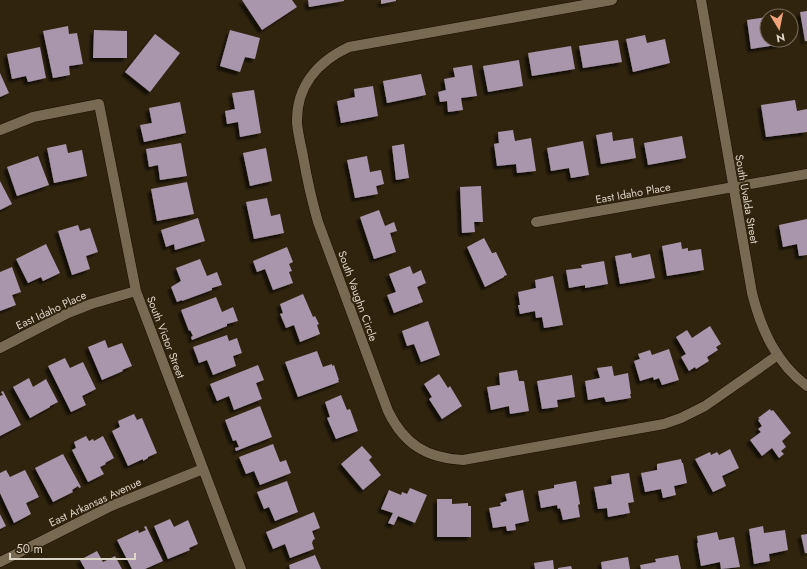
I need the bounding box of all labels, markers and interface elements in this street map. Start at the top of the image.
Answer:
north arrow [759,8,799,48]
text: N [775,29,786,46]
street label: South Uvalda Street [731,153,763,245]
street label: East Idaho Place [594,178,672,207]
street label: South Vaughn Circle [334,248,382,344]
street label: East Idaho Place [13,287,89,333]
street label: South Victor Street [143,294,189,381]
street label: East Arkansas Avenue [46,473,144,530]
scale bar [10,535,135,561]
text: 50 m [16,540,43,558]

